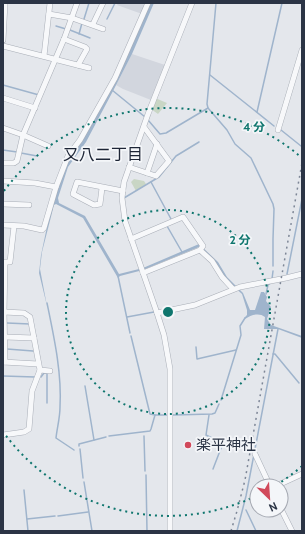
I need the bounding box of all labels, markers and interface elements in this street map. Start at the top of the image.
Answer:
text: 4 分 [243,119,265,134]
district label: 又八二丁目 [63,145,143,164]
text: 2 分 [229,232,251,247]
centre of rings [161,305,175,319]
place label: 楽平神社 [196,436,256,454]
marker: 楽平神社 [183,440,193,450]
north arrow [249,478,289,518]
text: N [267,499,280,515]

